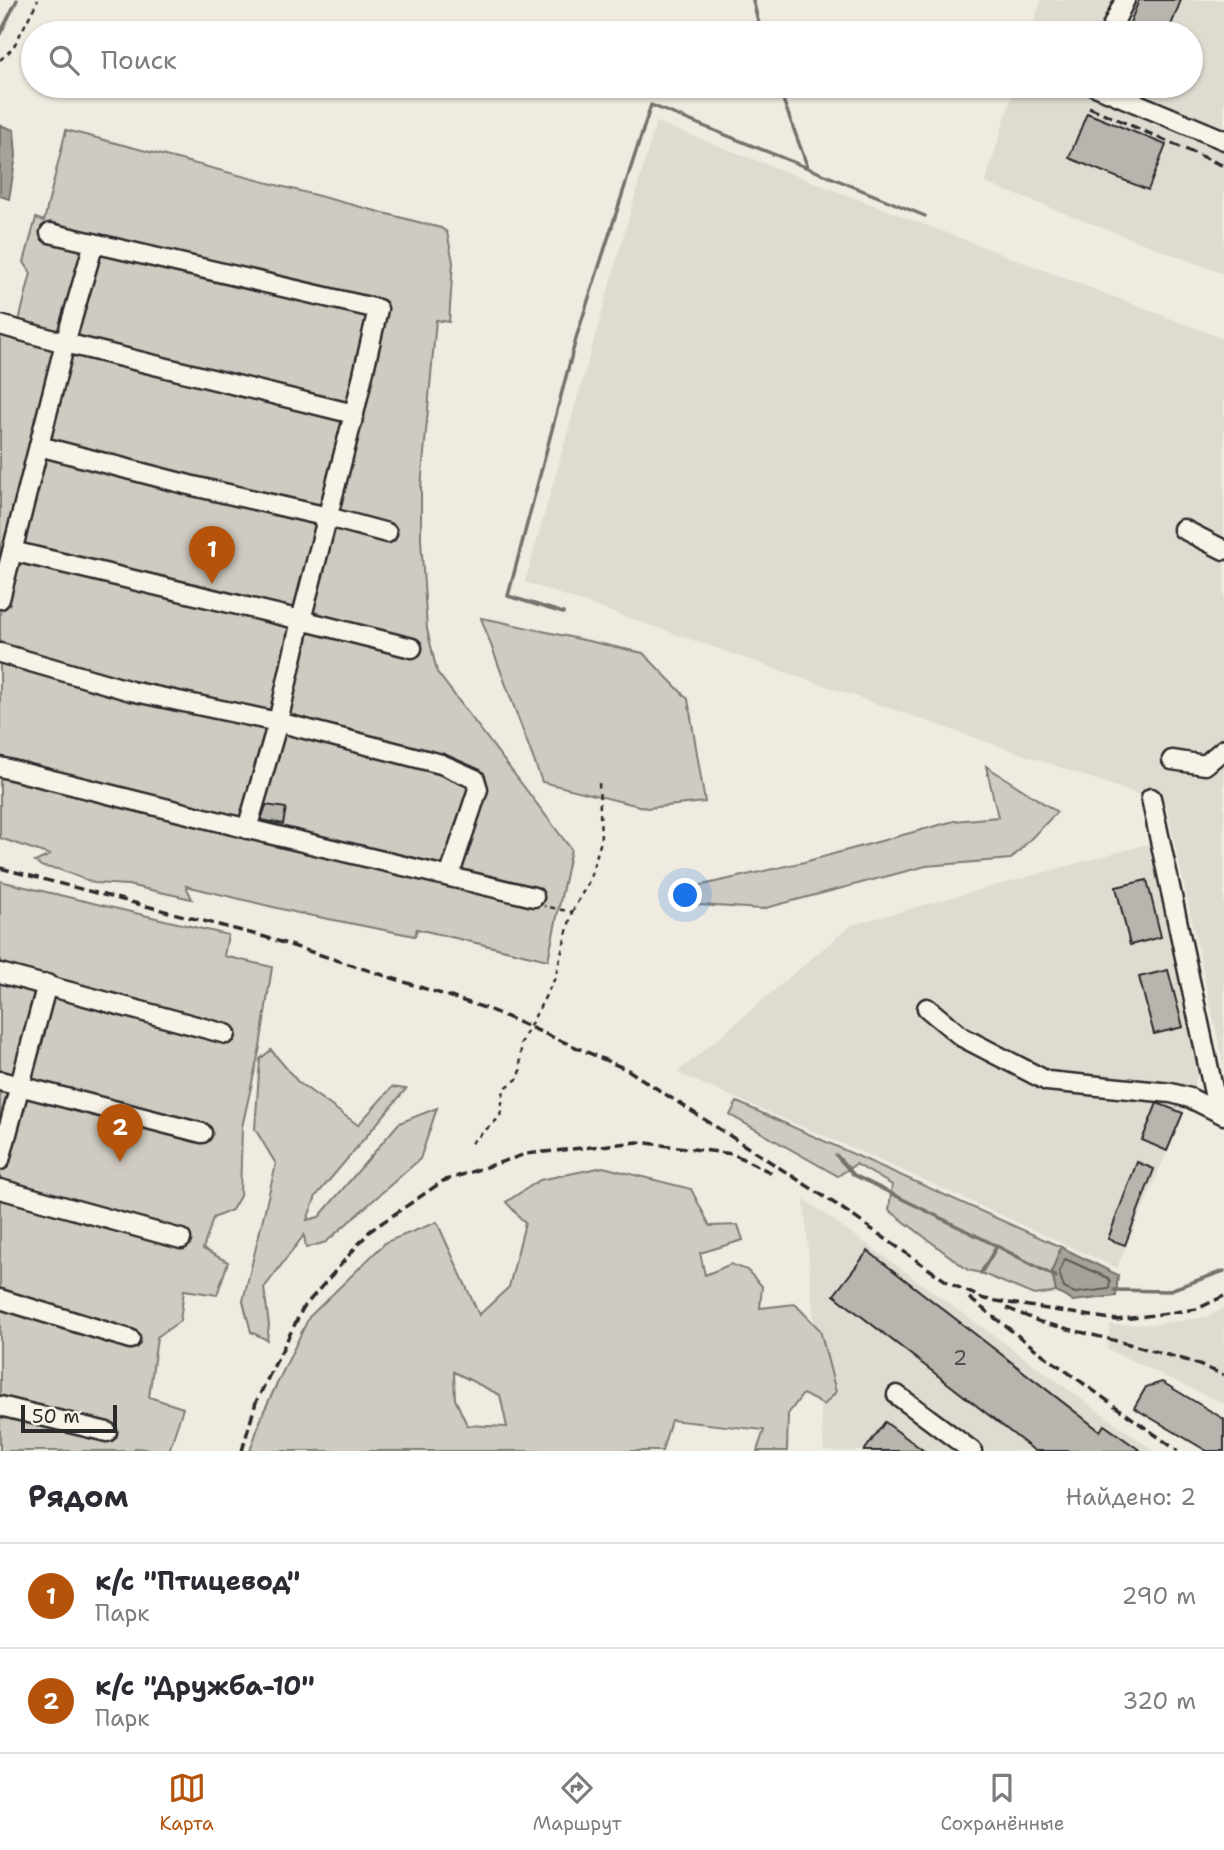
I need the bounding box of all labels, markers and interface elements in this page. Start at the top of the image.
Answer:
search box [21,21,1203,98]
icon: search [45,41,83,79]
text: Поиск [101,42,177,77]
pin: 1 [189,526,235,584]
your location [668,878,702,912]
pin: 2 [97,1104,143,1162]
house number: 2 [953,1344,967,1372]
scale bar [21,1402,117,1434]
text: 50 m [32,1404,80,1429]
text: Рядом [28,1476,128,1517]
text: Найдено: 2 [1066,1482,1196,1512]
text: к/с "Птицевод" [95,1563,300,1598]
text: 1 [46,1581,56,1611]
text: 290 m [1122,1581,1196,1611]
text: Парк [95,1598,150,1628]
text: к/с "Дружба-10" [95,1668,315,1703]
text: 2 [43,1686,59,1716]
text: 320 m [1122,1686,1196,1716]
text: Парк [95,1703,150,1733]
tab: Карта [159,1769,214,1836]
tab: Маршрут [533,1769,621,1836]
tab: Сохранённые [940,1769,1065,1836]

